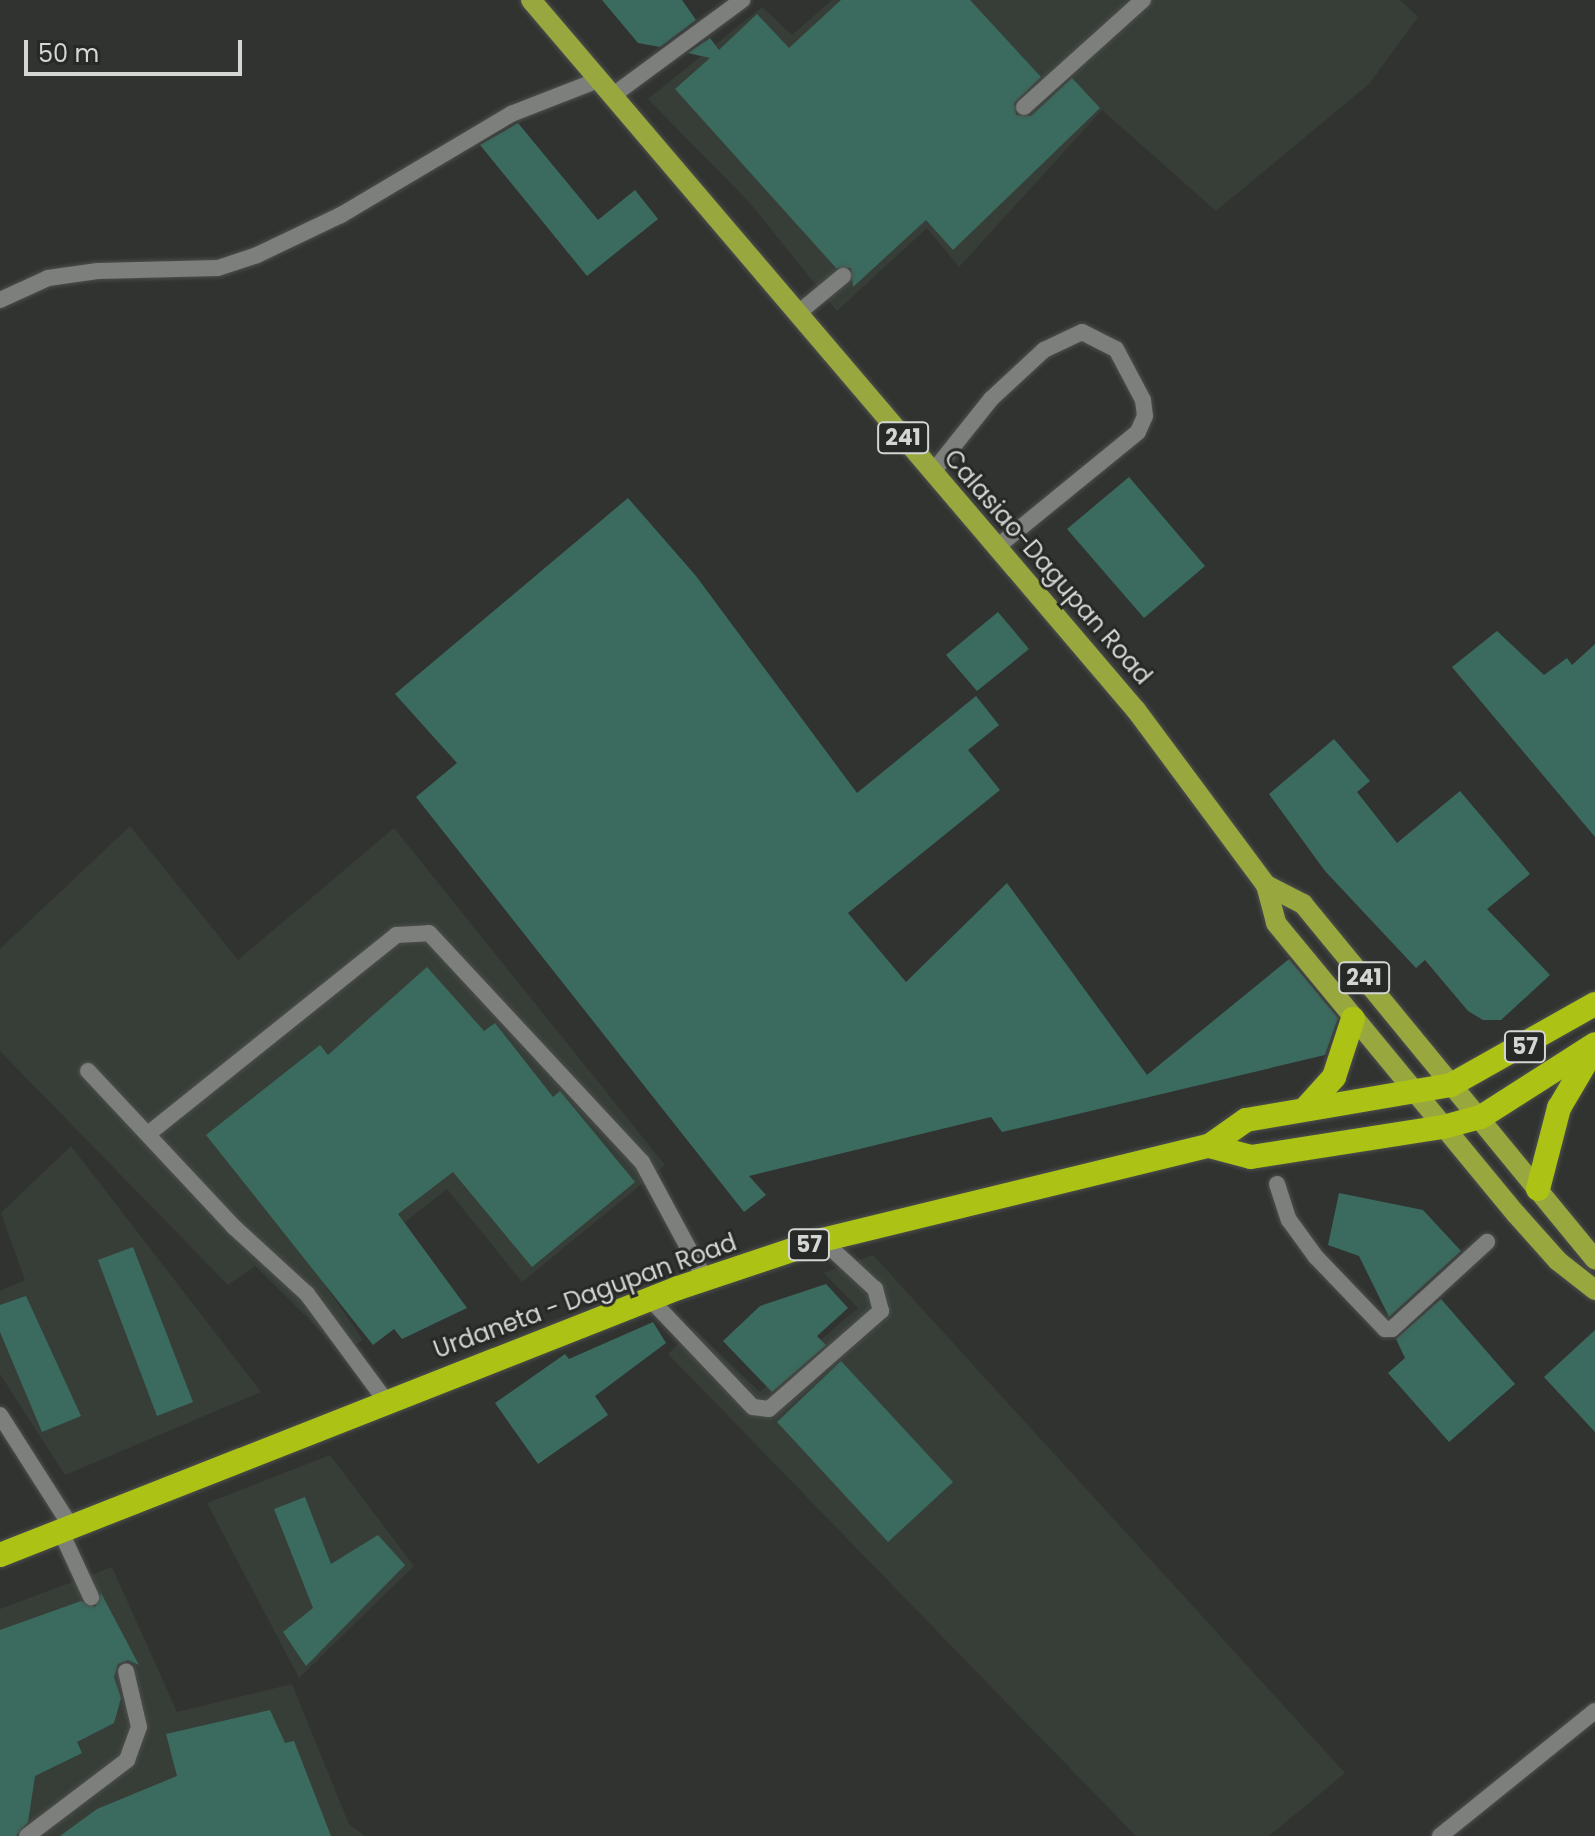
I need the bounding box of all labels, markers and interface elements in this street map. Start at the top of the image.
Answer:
scale bar [28,24,246,74]
text: 50 m [38,37,99,70]
road number: 241 [877,420,929,456]
street label: Calasiao-Dagupan Road [938,444,1158,690]
road number: 241 [1338,960,1390,996]
road number: 57 [1503,1029,1547,1065]
road number: 57 [787,1227,831,1263]
street label: Urdaneta - Dagupan Road [430,1228,740,1364]

